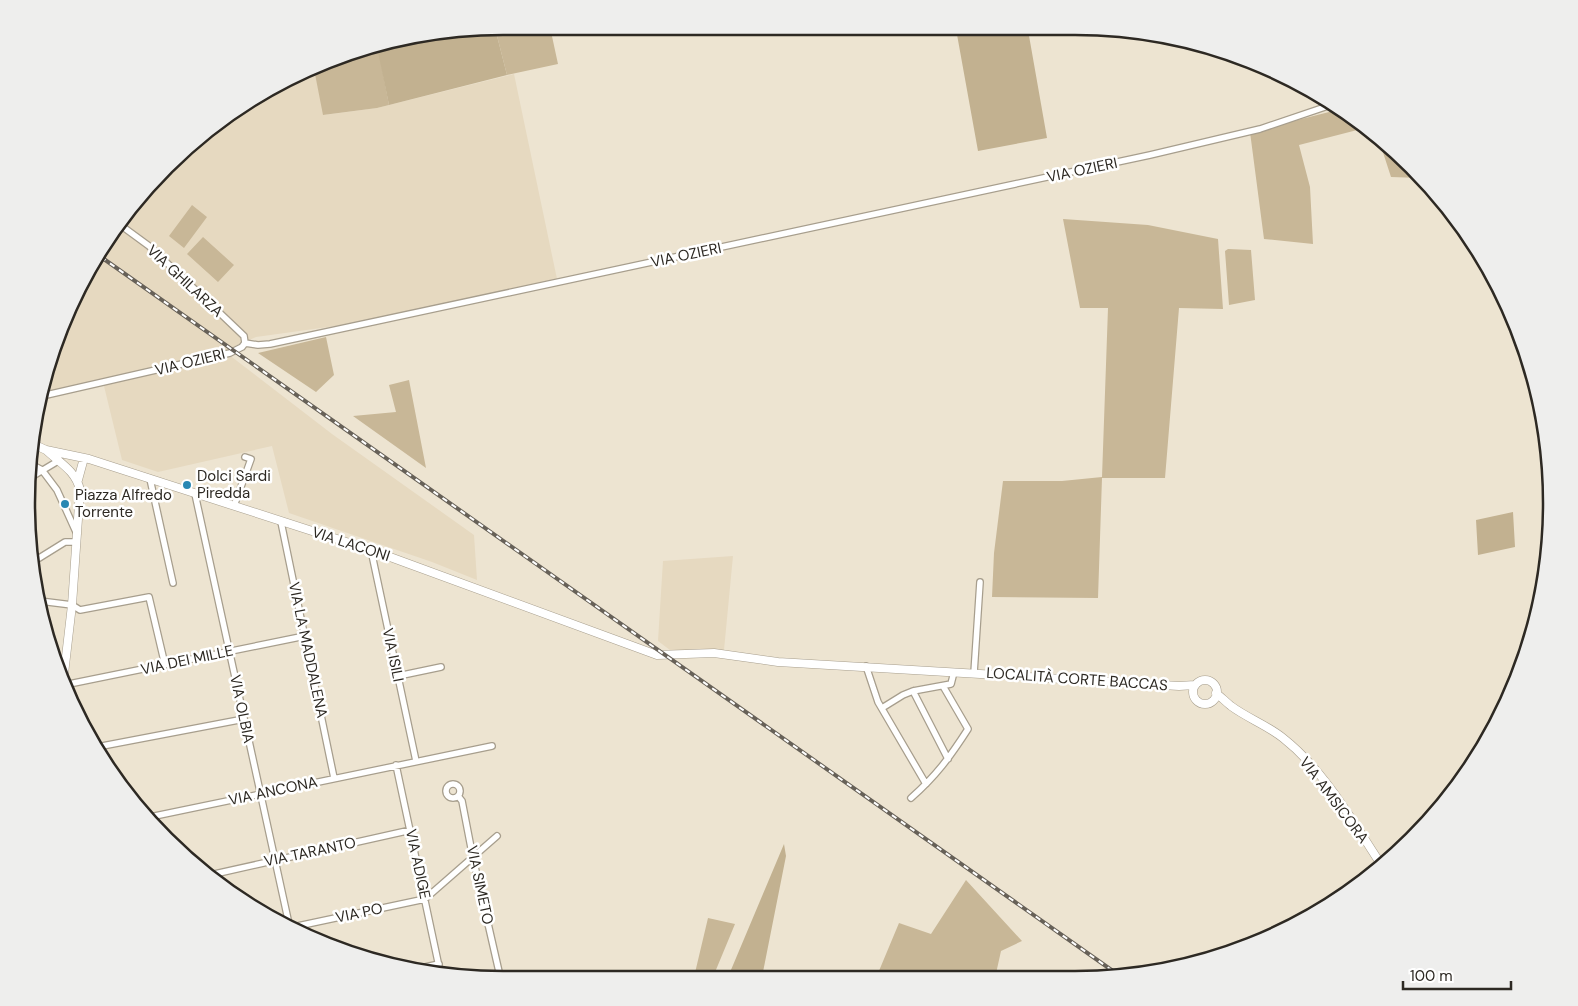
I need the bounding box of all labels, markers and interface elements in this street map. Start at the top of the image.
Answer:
street label: VIA OZIERI [1045,153,1119,187]
street label: VIA OZIERI [649,238,723,272]
street label: VIA GHILARZA [143,240,227,322]
street label: VIA OZIERI [153,344,227,380]
place label: Dolci Sardi Piredda [197,466,271,503]
marker: Dolci Sardi Piredda [181,479,193,491]
place label: Piazza Alfredo Torrente [75,485,172,522]
marker: Piazza Alfredo Torrente [59,498,71,510]
street label: VIA LACONI [309,522,393,566]
street label: VIA LA MADDALENA [284,580,332,720]
street label: VIA ISILI [378,626,408,684]
street label: VIA DEI MILLE [139,640,235,680]
street label: LOCALITÀ CORTE BACCAS [986,663,1169,695]
street label: VIA OLBIA [225,673,259,745]
street label: VIA AMSICORA [1295,753,1373,847]
street label: VIA ANCONA [227,772,319,810]
street label: VIA ADIGE [401,827,435,901]
street label: VIA TARANTO [262,833,358,871]
street label: VIA SIMETO [462,844,498,926]
street label: VIA PO [334,898,384,928]
scale bar [1403,958,1510,990]
text: 100 m [1410,966,1453,986]

